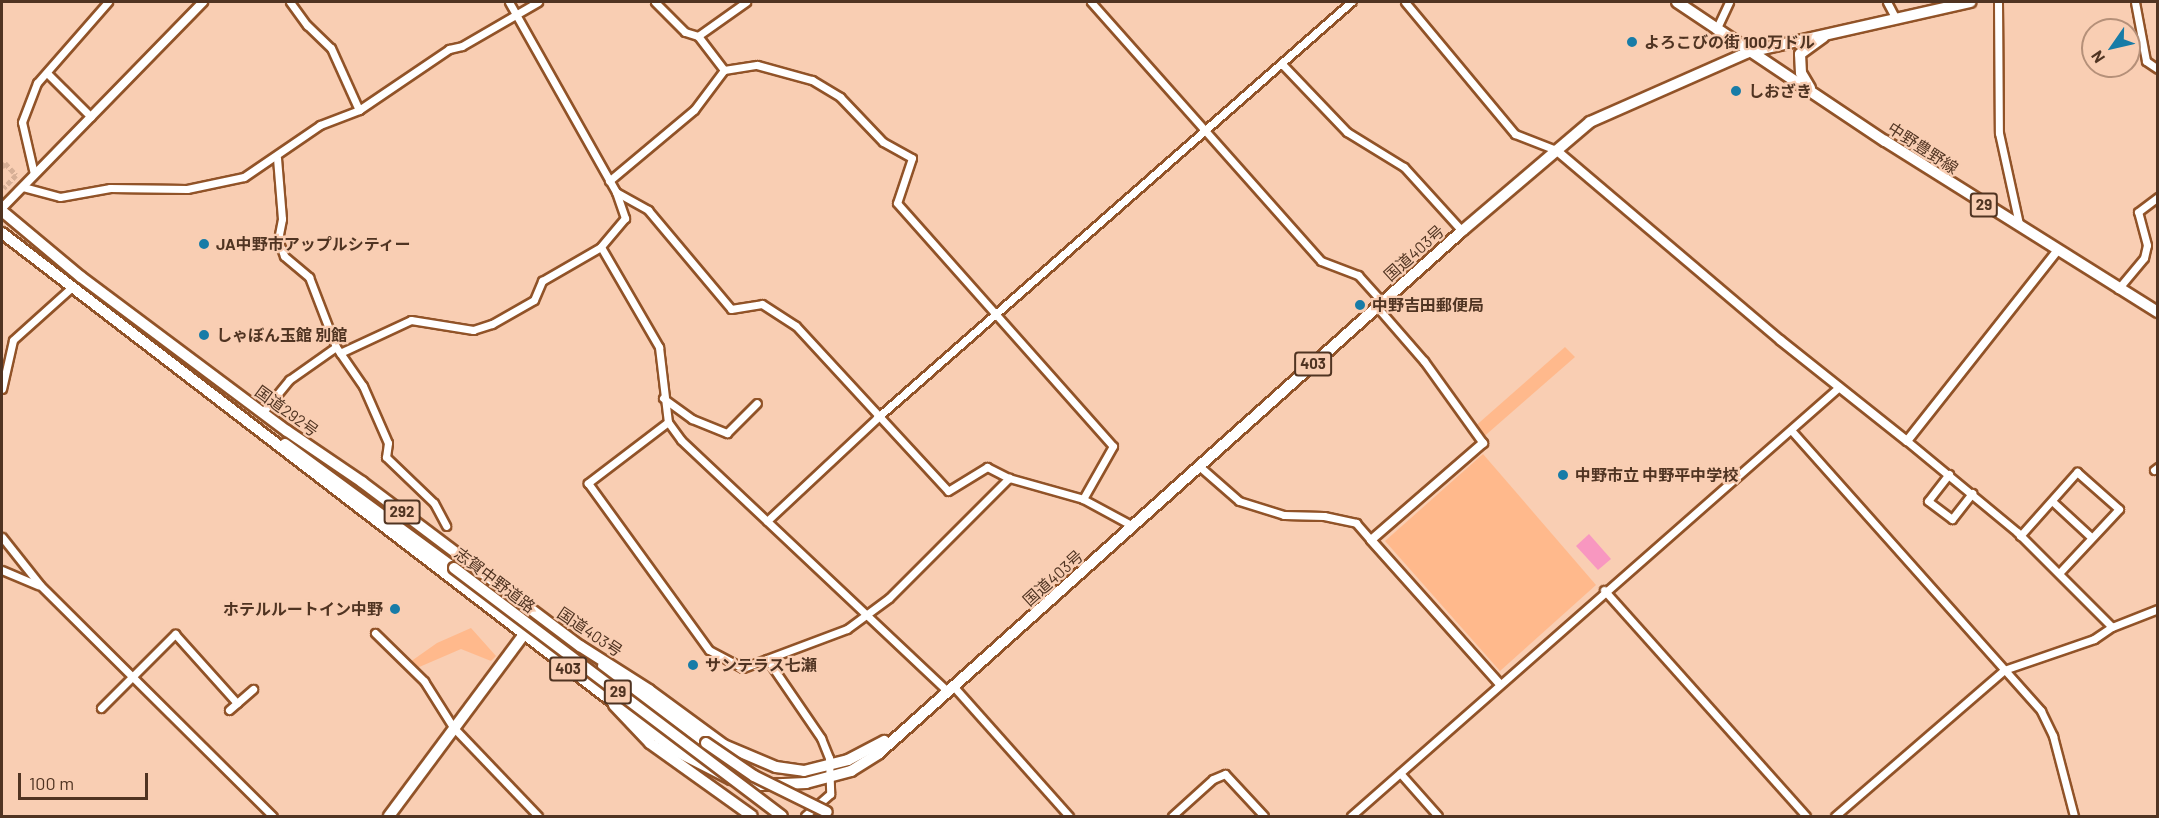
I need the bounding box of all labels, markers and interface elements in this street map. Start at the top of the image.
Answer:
north arrow [2081,18,2141,78]
place label: よろこびの街 100万ドル [1644,32,1815,52]
marker: よろこびの街 100万ドル [1625,35,1639,49]
text: N [2086,48,2108,67]
place label: しおざき [1748,81,1812,101]
marker: しおざき [1729,84,1743,98]
street label: 中野豊野線 [1884,118,1962,178]
road number: 29 [1969,193,1999,217]
street label: 国道403号 [1380,221,1448,285]
place label: JA中野市アップルシティー [216,234,412,254]
marker: JA中野市アップルシティー [197,237,211,251]
place label: 中野吉田郵便局 [1372,295,1484,315]
marker: 中野吉田郵便局 [1353,298,1367,312]
place label: しゃぼん玉館 別館 [216,325,347,345]
marker: しゃぼん玉館 別館 [197,328,211,342]
road number: 403 [1294,352,1332,376]
street label: 国道292号 [252,382,322,440]
place label: 中野市立 中野平中学校 [1575,465,1738,485]
marker: 中野市立 中野平中学校 [1556,468,1570,482]
road number: 292 [382,500,422,524]
street label: 志賀中野道路 [451,543,539,617]
street label: 国道403号 [1019,546,1087,610]
place label: ホテルルートイン中野 [223,599,383,619]
marker: ホテルルートイン中野 [388,602,402,616]
street label: 国道403号 [554,603,626,661]
place label: サンテラス七瀬 [705,655,817,675]
road number: 403 [548,657,588,681]
marker: サンテラス七瀬 [686,658,700,672]
road number: 29 [603,680,633,704]
scale bar [21,761,152,799]
text: 100 m [29,772,74,794]

